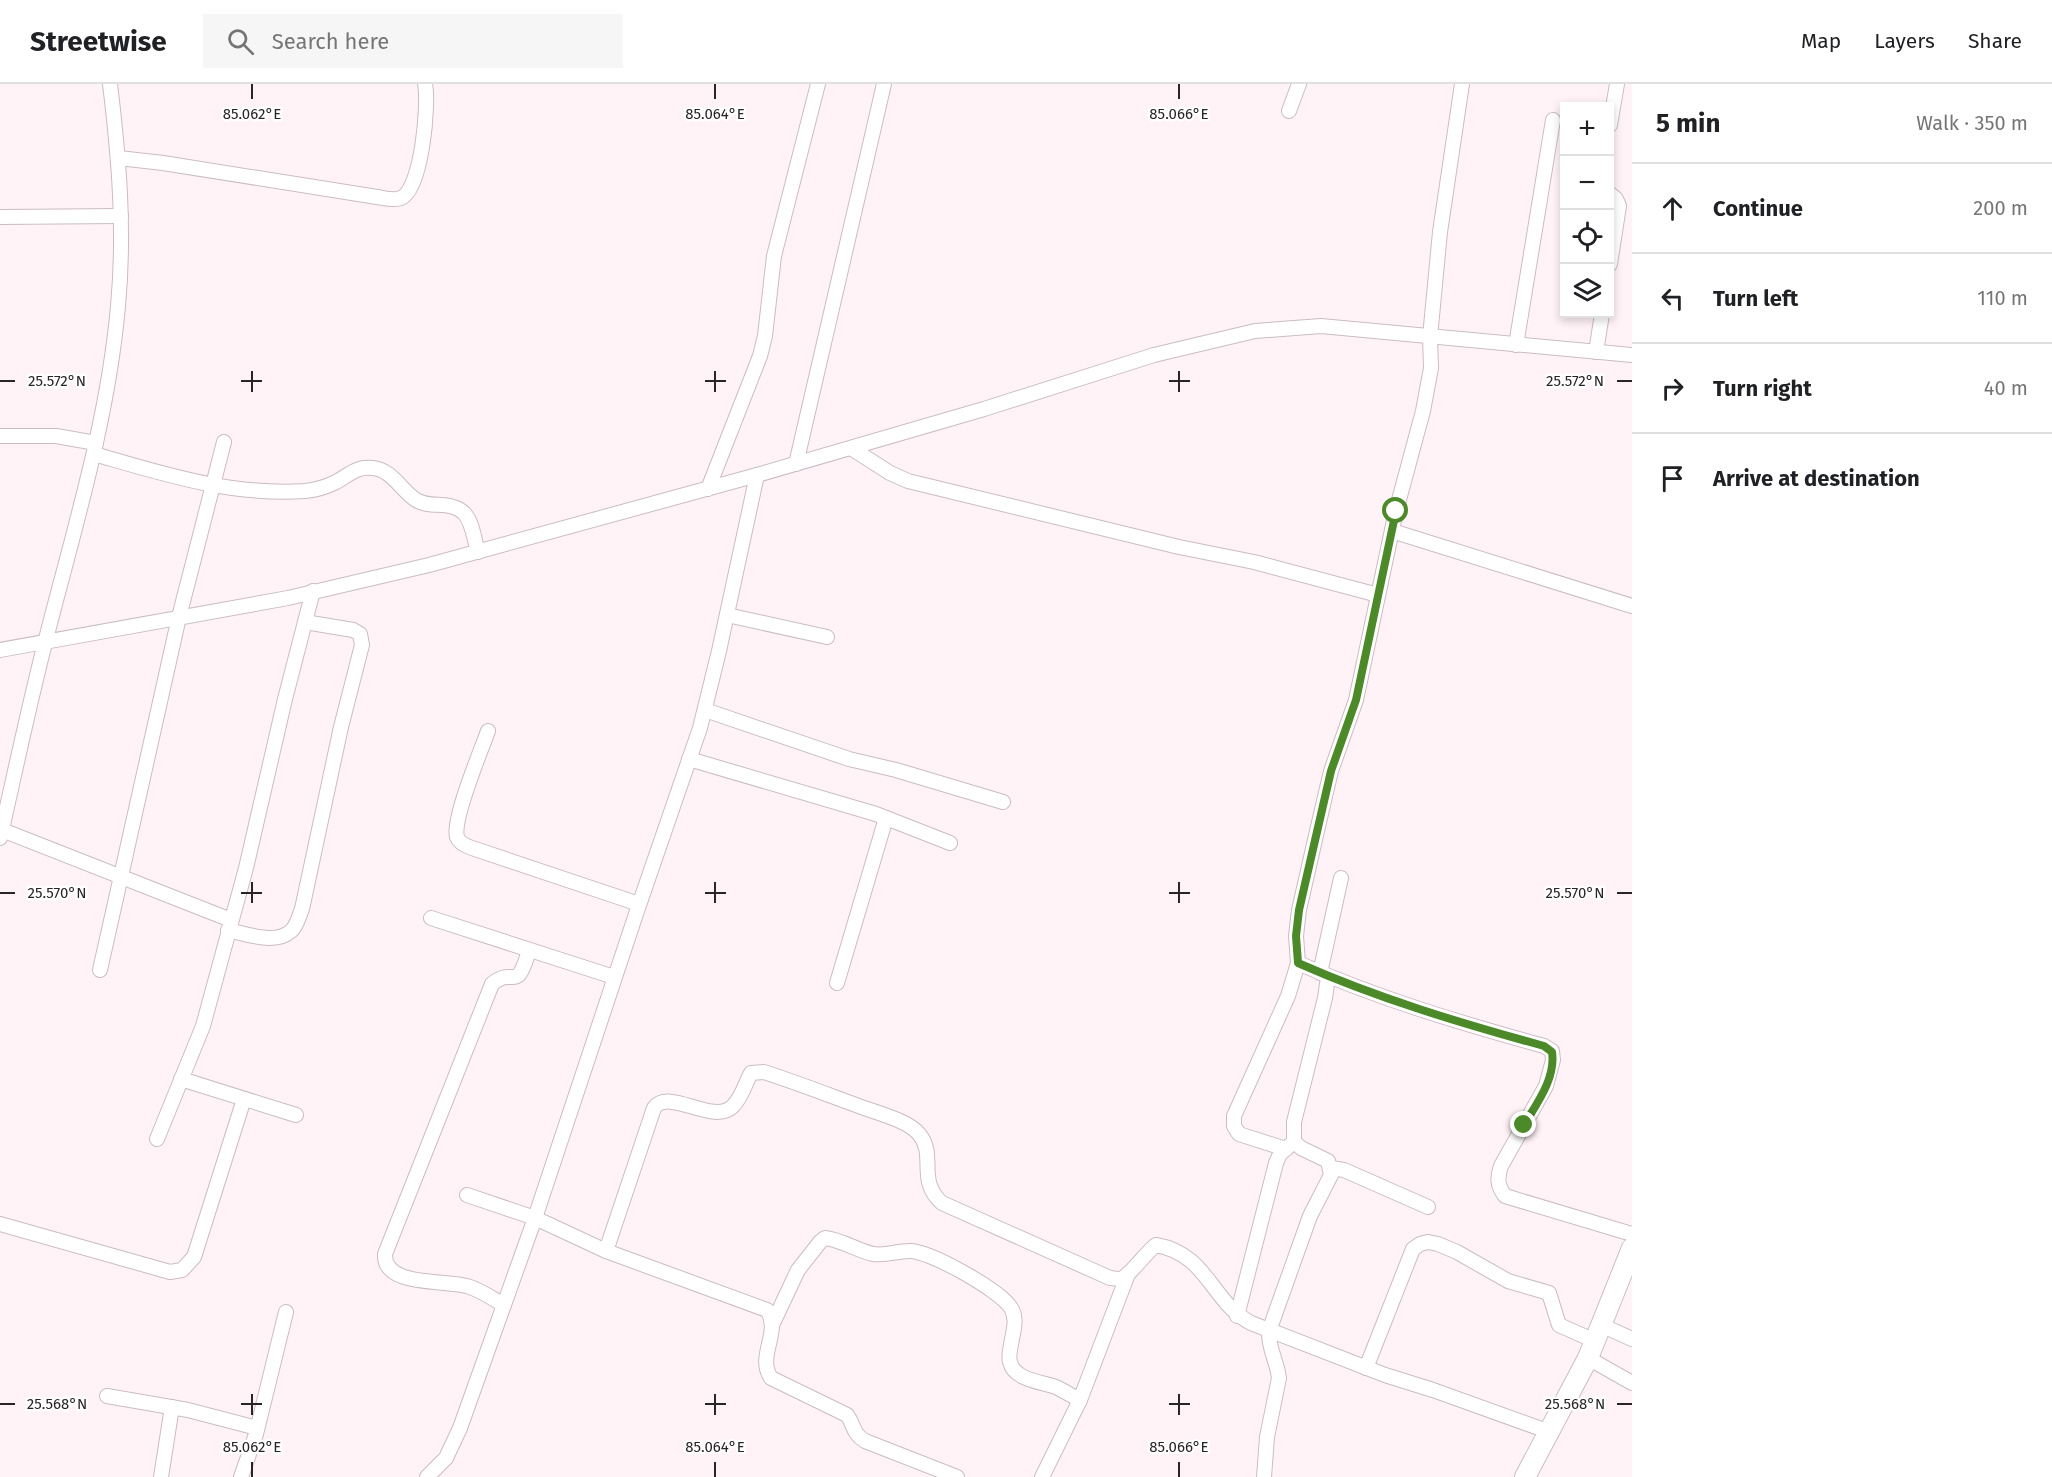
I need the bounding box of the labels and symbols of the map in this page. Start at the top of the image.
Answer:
text: 85.062°E [223,105,281,123]
text: 85.064°E [685,105,745,123]
text: 85.066°E [1149,105,1209,123]
text: 25.572°N [28,372,86,390]
text: 25.572°N [1546,372,1604,390]
route start [1382,497,1408,523]
text: 25.570°N [28,884,86,902]
text: 25.570°N [1546,884,1604,902]
route end [1510,1111,1536,1137]
text: 25.568°N [27,1395,87,1413]
text: 25.568°N [1545,1395,1605,1413]
text: 85.062°E [223,1438,281,1456]
text: 85.064°E [685,1438,745,1456]
text: 85.066°E [1149,1438,1209,1456]

